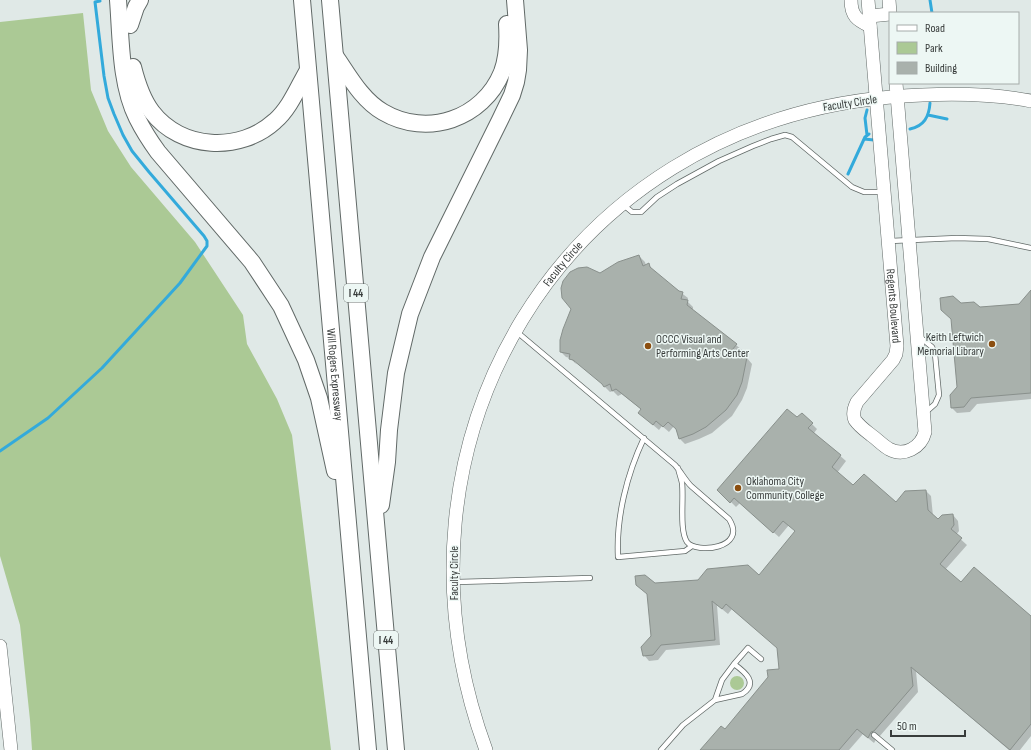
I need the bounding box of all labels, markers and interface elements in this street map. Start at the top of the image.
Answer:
legend [889,12,1019,84]
text: Road [925,21,945,36]
text: Park [925,41,943,56]
text: Building [925,61,957,76]
street label: Faculty Circle [822,92,878,115]
street label: Faculty Circle [540,238,586,290]
street label: Regents Boulevard [883,268,904,344]
road number: I 44 [344,284,368,302]
street label: Will Rogers Expressway [323,328,346,422]
place label: Keith Leftwich Memorial Library [917,330,984,359]
place label: OCCC Visual and Performing Arts Center [656,332,750,361]
marker: Keith Leftwich Memorial Library [987,339,997,349]
marker: OCCC Visual and Performing Arts Center [643,341,653,351]
place label: Oklahoma City Community College [746,474,824,503]
marker: Oklahoma City Community College [733,483,743,493]
street label: Faculty Circle [447,546,462,600]
road number: I 44 [374,631,398,649]
scale bar [891,712,965,738]
text: 50 m [897,719,917,734]

